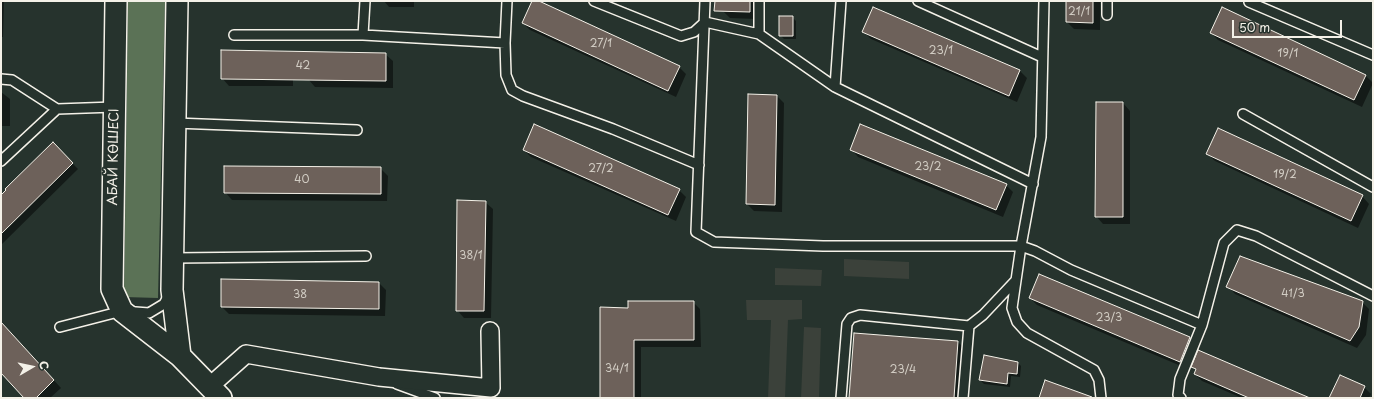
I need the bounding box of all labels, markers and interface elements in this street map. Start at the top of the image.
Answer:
house number: 21/1 [1068,5,1090,19]
scale bar [1234,12,1344,38]
text: 50 m [1239,18,1270,36]
house number: 27/1 [590,37,612,51]
house number: 23/1 [929,44,953,58]
house number: 19/1 [1278,47,1298,61]
house number: 42 [296,59,310,73]
street label: АБАЙ КӨШЕСІ [105,108,123,206]
house number: 23/2 [914,160,942,174]
house number: 27/2 [588,162,614,176]
house number: 19/2 [1273,168,1297,182]
house number: 40 [294,173,310,187]
house number: 38/1 [459,249,483,263]
house number: 41/3 [1281,287,1305,301]
house number: 38 [293,288,307,302]
house number: 23/3 [1096,311,1122,325]
north arrow [12,347,52,387]
text: С [35,360,53,370]
house number: 34/1 [605,362,629,376]
house number: 23/4 [890,363,916,377]

